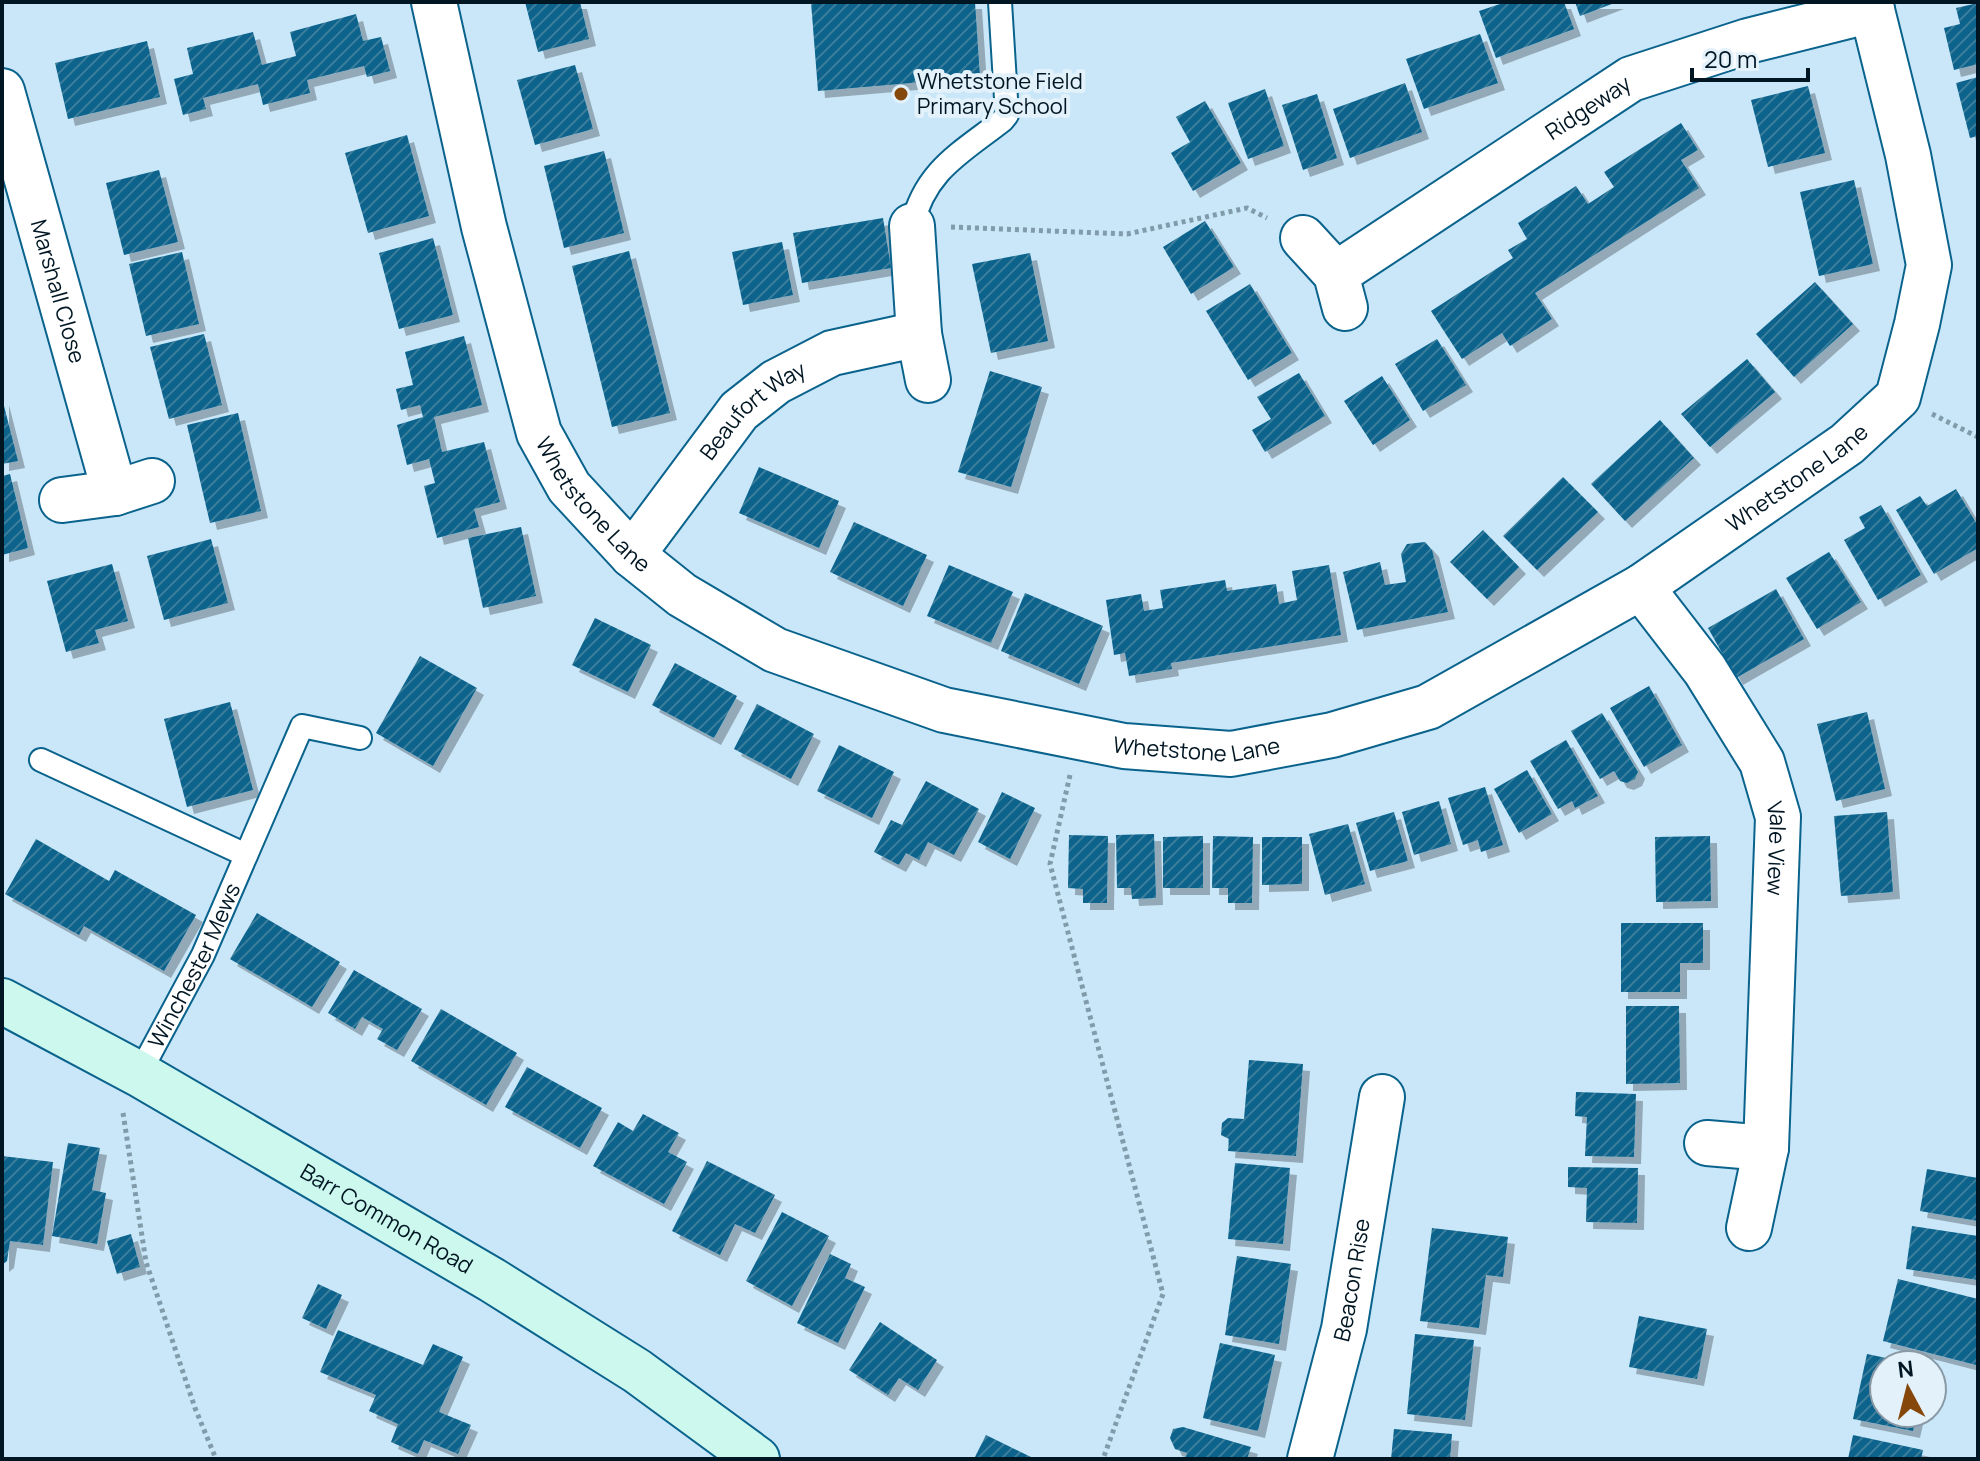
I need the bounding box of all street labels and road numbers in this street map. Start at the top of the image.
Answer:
street label: Ridgeway [1539,68,1637,147]
street label: Marshall Close [24,216,93,367]
street label: Beaufort Way [693,354,811,466]
street label: Whetstone Lane [1720,417,1875,539]
street label: Whetstone Lane [529,431,657,579]
street label: Whetstone Lane [1110,729,1283,769]
street label: Vale View [1759,798,1793,896]
street label: Winchester Mews [141,878,247,1053]
street label: Barr Common Road [295,1157,478,1281]
street label: Beacon Rise [1326,1216,1377,1345]

